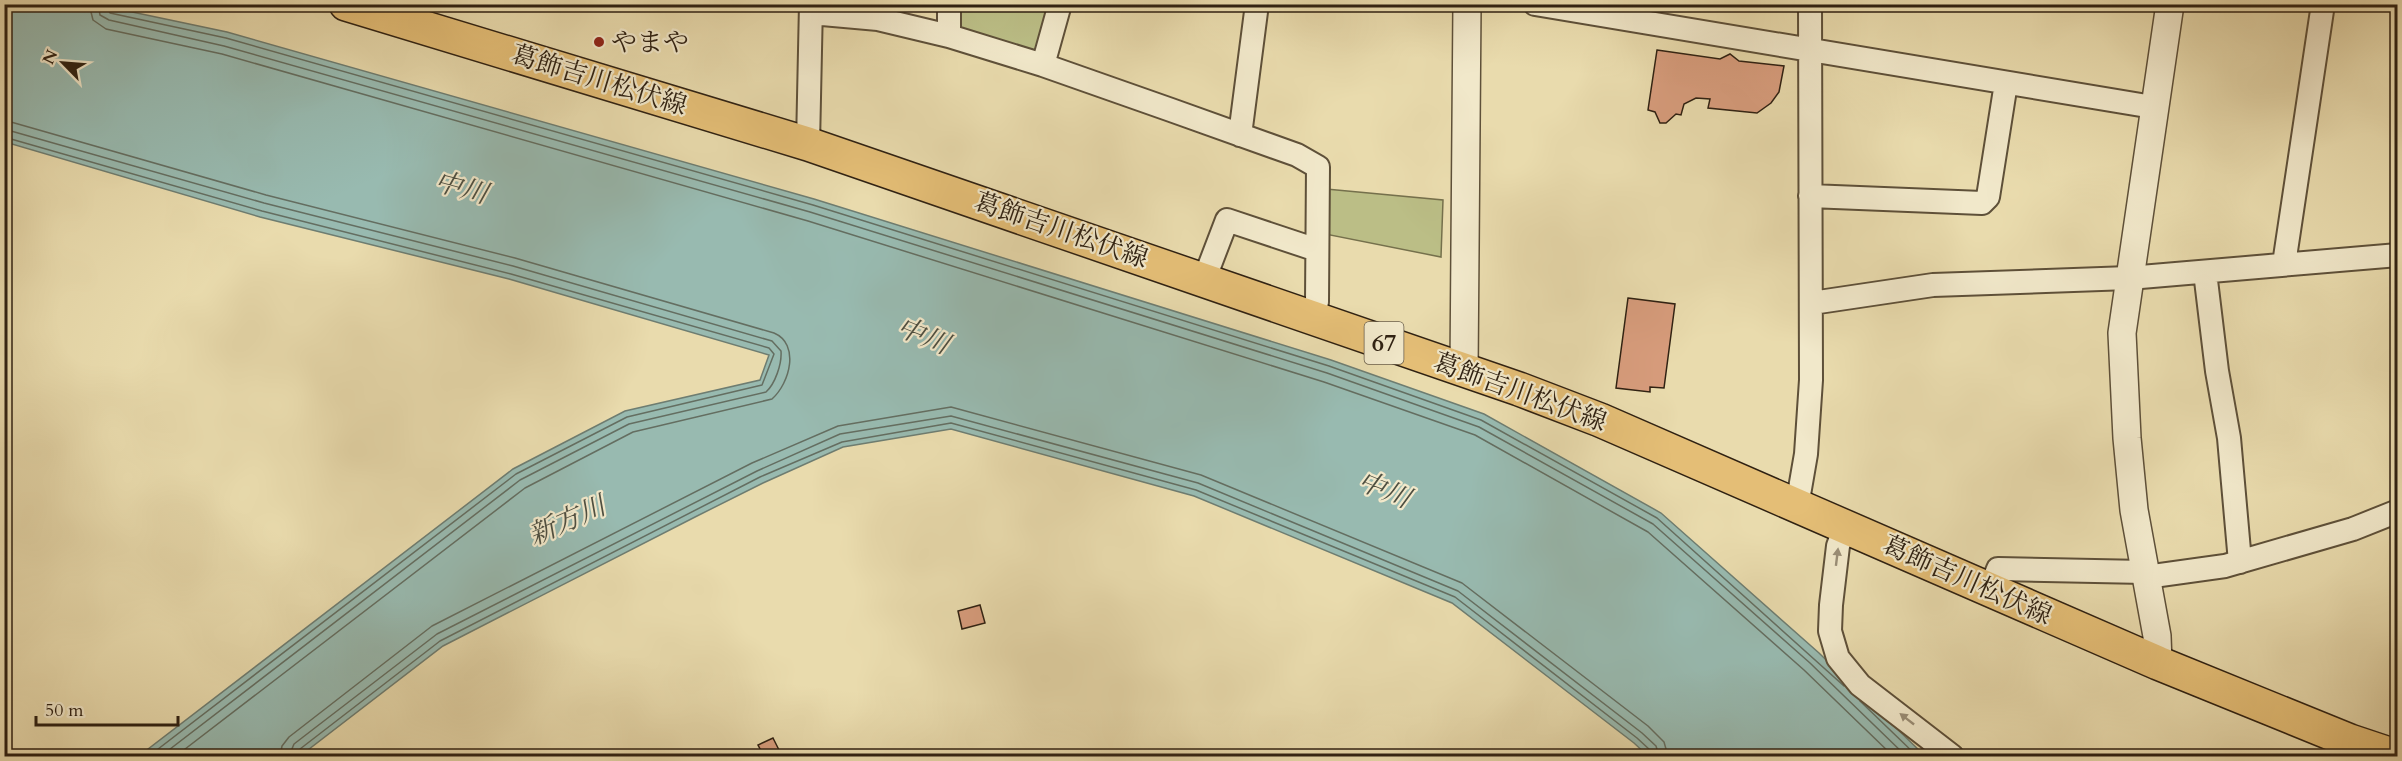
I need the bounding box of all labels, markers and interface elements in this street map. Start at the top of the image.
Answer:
place label: やまや [611,25,689,60]
north arrow [33,33,93,93]
marker: やまや [592,35,606,49]
street label: 葛飾吉川松伏線 [507,37,691,123]
text: N [37,46,63,68]
water label: 中川 [430,163,495,214]
street label: 葛飾吉川松伏線 [969,184,1153,276]
water label: 中川 [891,309,958,364]
road number: 67 [1364,322,1404,364]
street label: 葛飾吉川松伏線 [1428,344,1612,440]
water label: 中川 [1352,463,1419,518]
water label: 新方川 [522,486,614,554]
street label: 葛飾吉川松伏線 [1877,527,2057,633]
one-way arrow [1832,548,1842,567]
scale bar [36,689,178,727]
text: 50 m [45,698,84,723]
one-way arrow [1899,714,1914,726]

